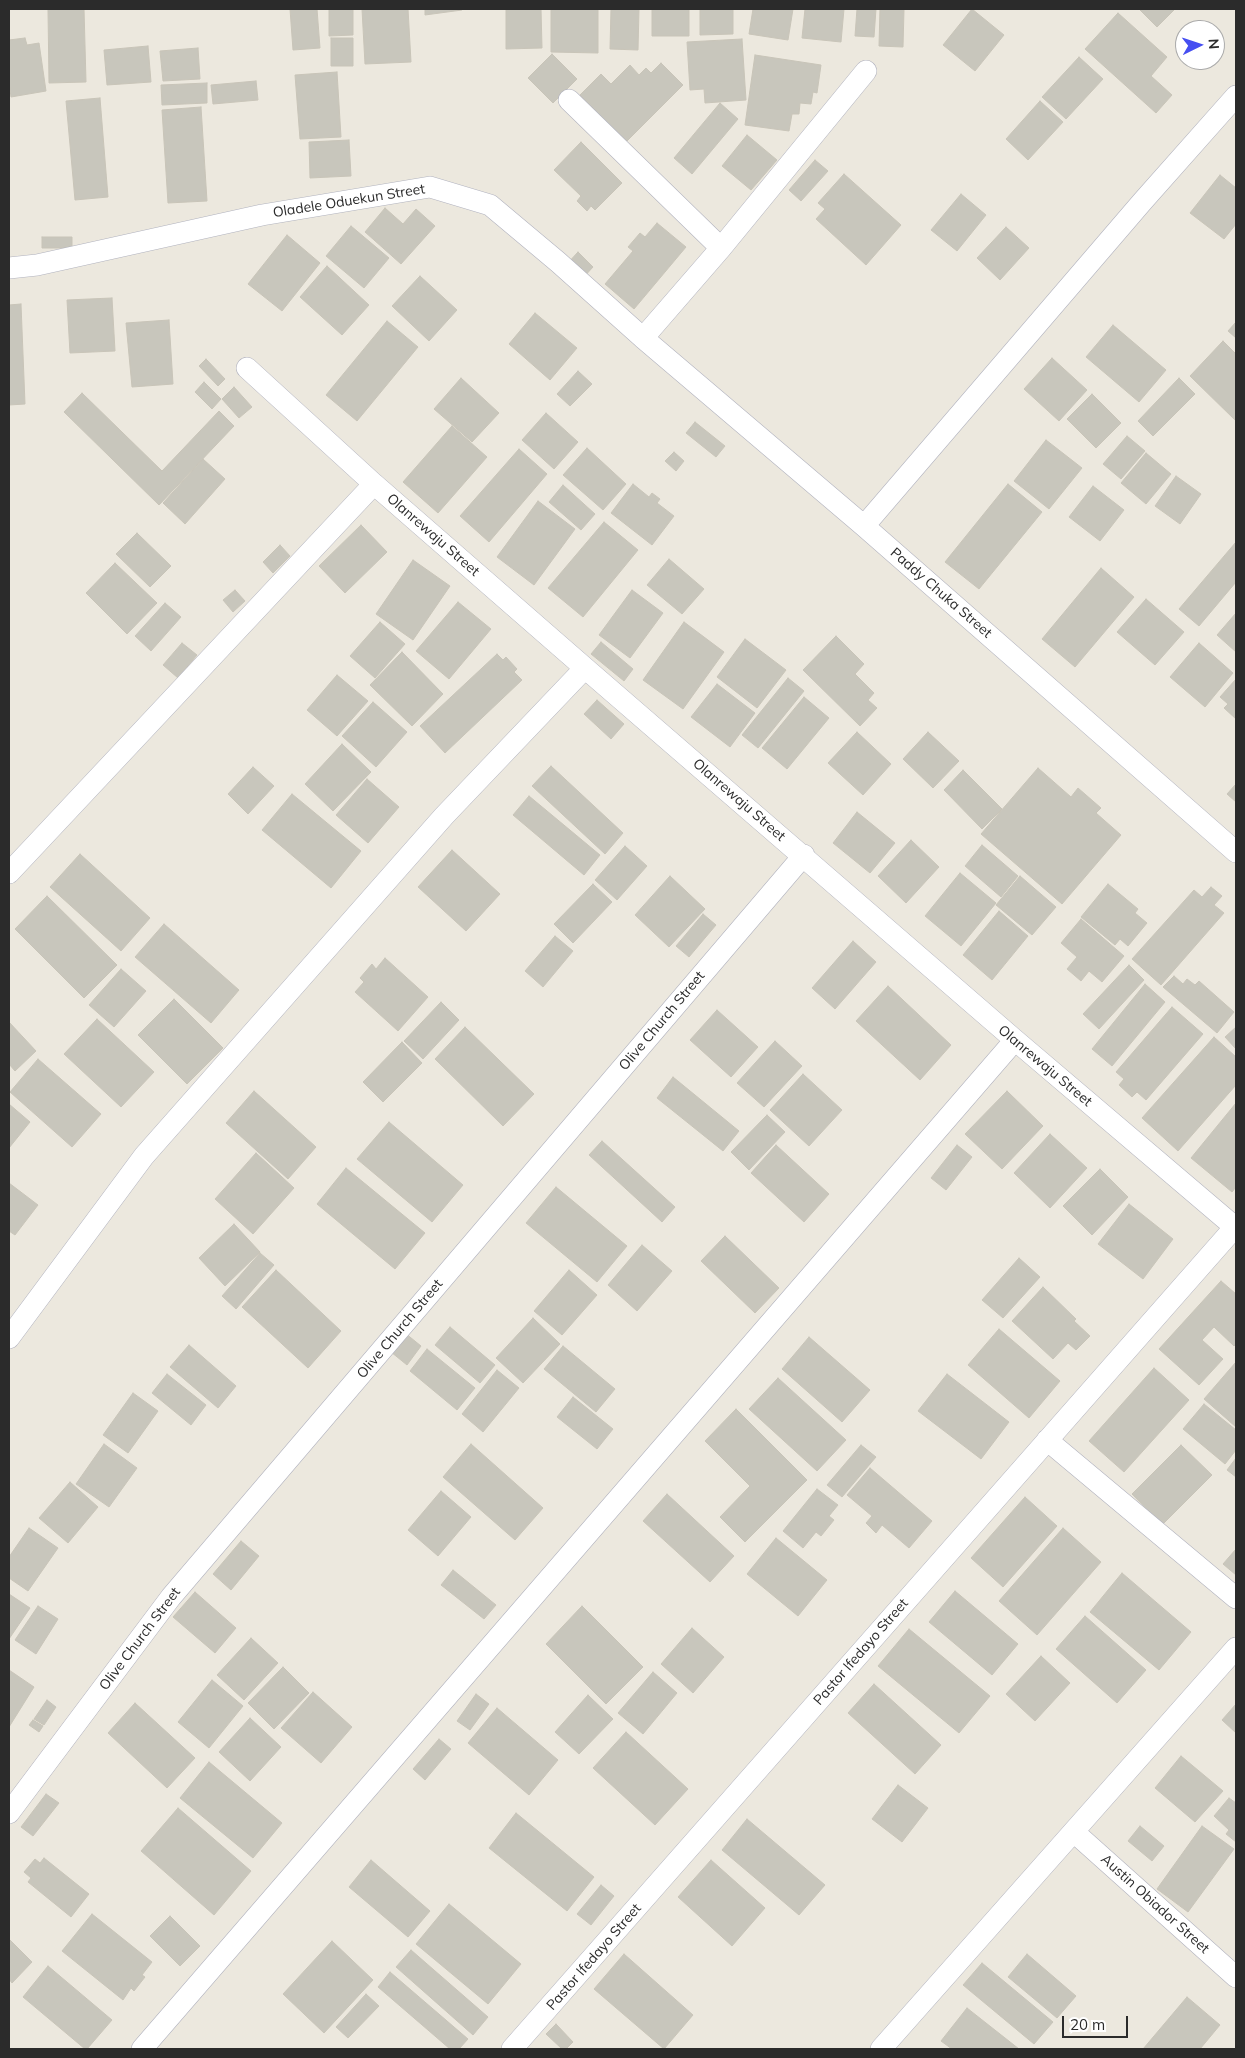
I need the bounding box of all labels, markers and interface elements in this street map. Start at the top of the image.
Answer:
north arrow [1175,20,1225,70]
text: N [1205,38,1223,50]
street label: Oladele Oduekun Street [272,181,426,221]
street label: Olanrewaju Street [383,490,483,580]
street label: Paddy Chuka Street [887,544,995,642]
street label: Olanrewaju Street [689,755,789,845]
street label: Olive Church Street [616,968,708,1074]
street label: Olanrewaju Street [995,1022,1095,1110]
street label: Olive Church Street [354,1276,446,1382]
street label: Olive Church Street [96,1584,184,1694]
street label: Pastor Ifedayo Street [810,1595,912,1709]
street label: Austin Obiador Street [1097,1851,1213,1957]
street label: Pastor Ifedayo Street [543,1900,645,2014]
scale bar [1065,2006,1131,2038]
text: 20 m [1070,2015,1105,2034]

